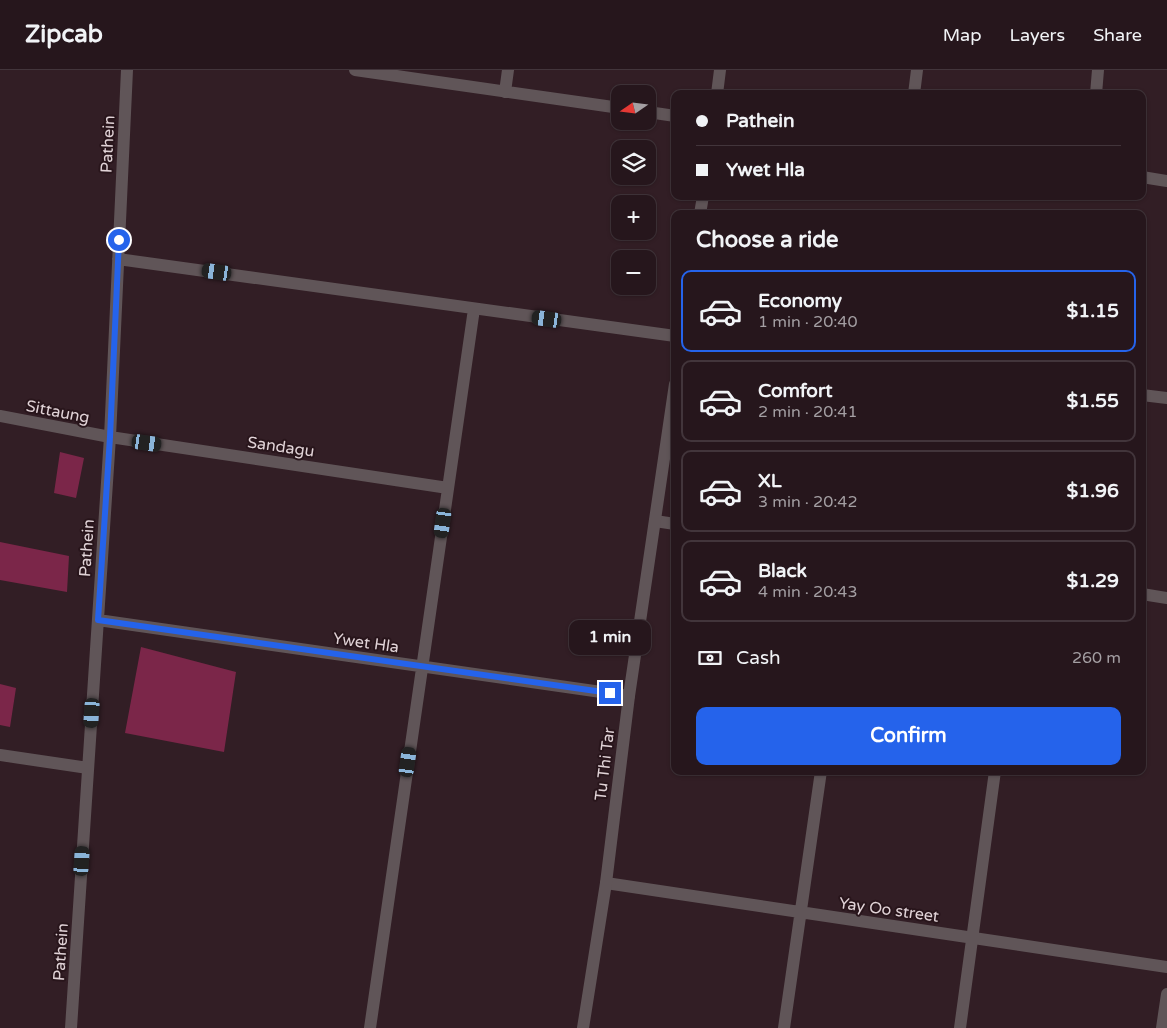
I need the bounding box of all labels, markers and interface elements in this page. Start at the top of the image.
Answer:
text: Zipcab [25,20,103,49]
text: Map [943,24,982,46]
text: Layers [1010,24,1065,46]
text: Share [1093,24,1142,46]
north arrow [611,85,656,130]
map controls [611,85,656,295]
text: Pathein [726,110,795,132]
street label: Pathein [97,115,119,173]
button: layers [611,140,656,185]
text: Ywet Hla [726,159,805,181]
button: + [611,195,656,240]
text: Choose a ride [696,227,839,253]
route start [108,229,130,251]
button: − [611,250,656,295]
car [201,262,232,282]
icon: car [698,289,743,334]
text: Economy [758,290,842,312]
text: $1.15 [1067,300,1119,322]
car [531,309,562,329]
text: 1 min · 20:40 [758,312,857,332]
icon: car [698,379,743,424]
text: Comfort [758,380,832,402]
text: $1.55 [1067,390,1119,412]
street label: Sittaung [24,396,91,428]
text: 2 min · 20:41 [758,402,857,422]
street label: Sandagu [246,432,316,462]
car [131,433,162,453]
icon: car [698,469,743,514]
text: XL [758,470,782,492]
text: $1.96 [1067,480,1119,502]
text: 3 min · 20:42 [758,492,857,512]
car [433,507,452,539]
street label: Pathein [75,519,99,578]
icon: car [698,559,743,604]
text: Black [758,560,807,582]
text: $1.29 [1067,570,1119,592]
text: 4 min · 20:43 [758,582,857,602]
callout: 1 min [569,620,651,656]
text: 1 min [589,627,631,647]
street label: Ywet Hla [332,628,400,658]
icon: cash [696,644,724,672]
text: Cash [736,647,781,669]
text: 260 m [1072,648,1121,668]
route end [599,682,621,704]
car [83,698,100,728]
button: Confirm [696,707,1121,765]
street label: Tu Thi Tar [591,725,620,802]
car [398,746,417,778]
car [73,846,90,876]
street label: Yay Oo street [837,893,940,927]
street label: Pathein [49,923,73,982]

